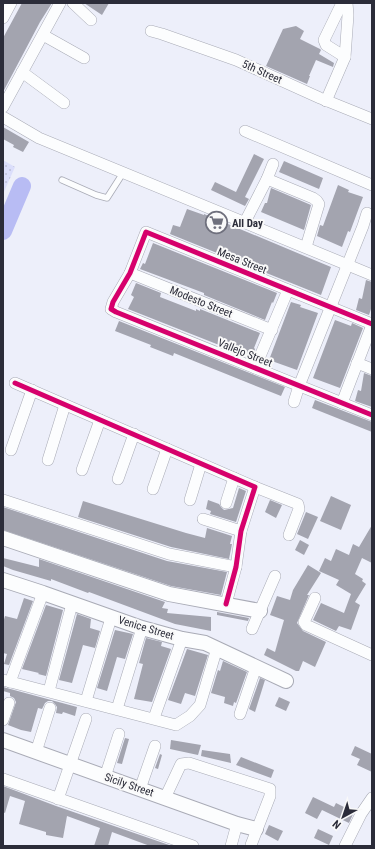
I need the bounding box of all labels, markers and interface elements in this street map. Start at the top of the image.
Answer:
street label: 5th Street [240,57,284,87]
supermarket icon: All Day [203,210,229,236]
place label: All Day [232,217,263,230]
street label: Mesa Street [215,245,269,277]
street label: Modesto Street [168,284,234,320]
street label: Vallejo Street [216,336,274,370]
street label: Venice Street [117,613,175,643]
street label: Sicily Street [103,771,155,799]
north arrow [323,797,363,837]
text: N [330,817,344,831]

